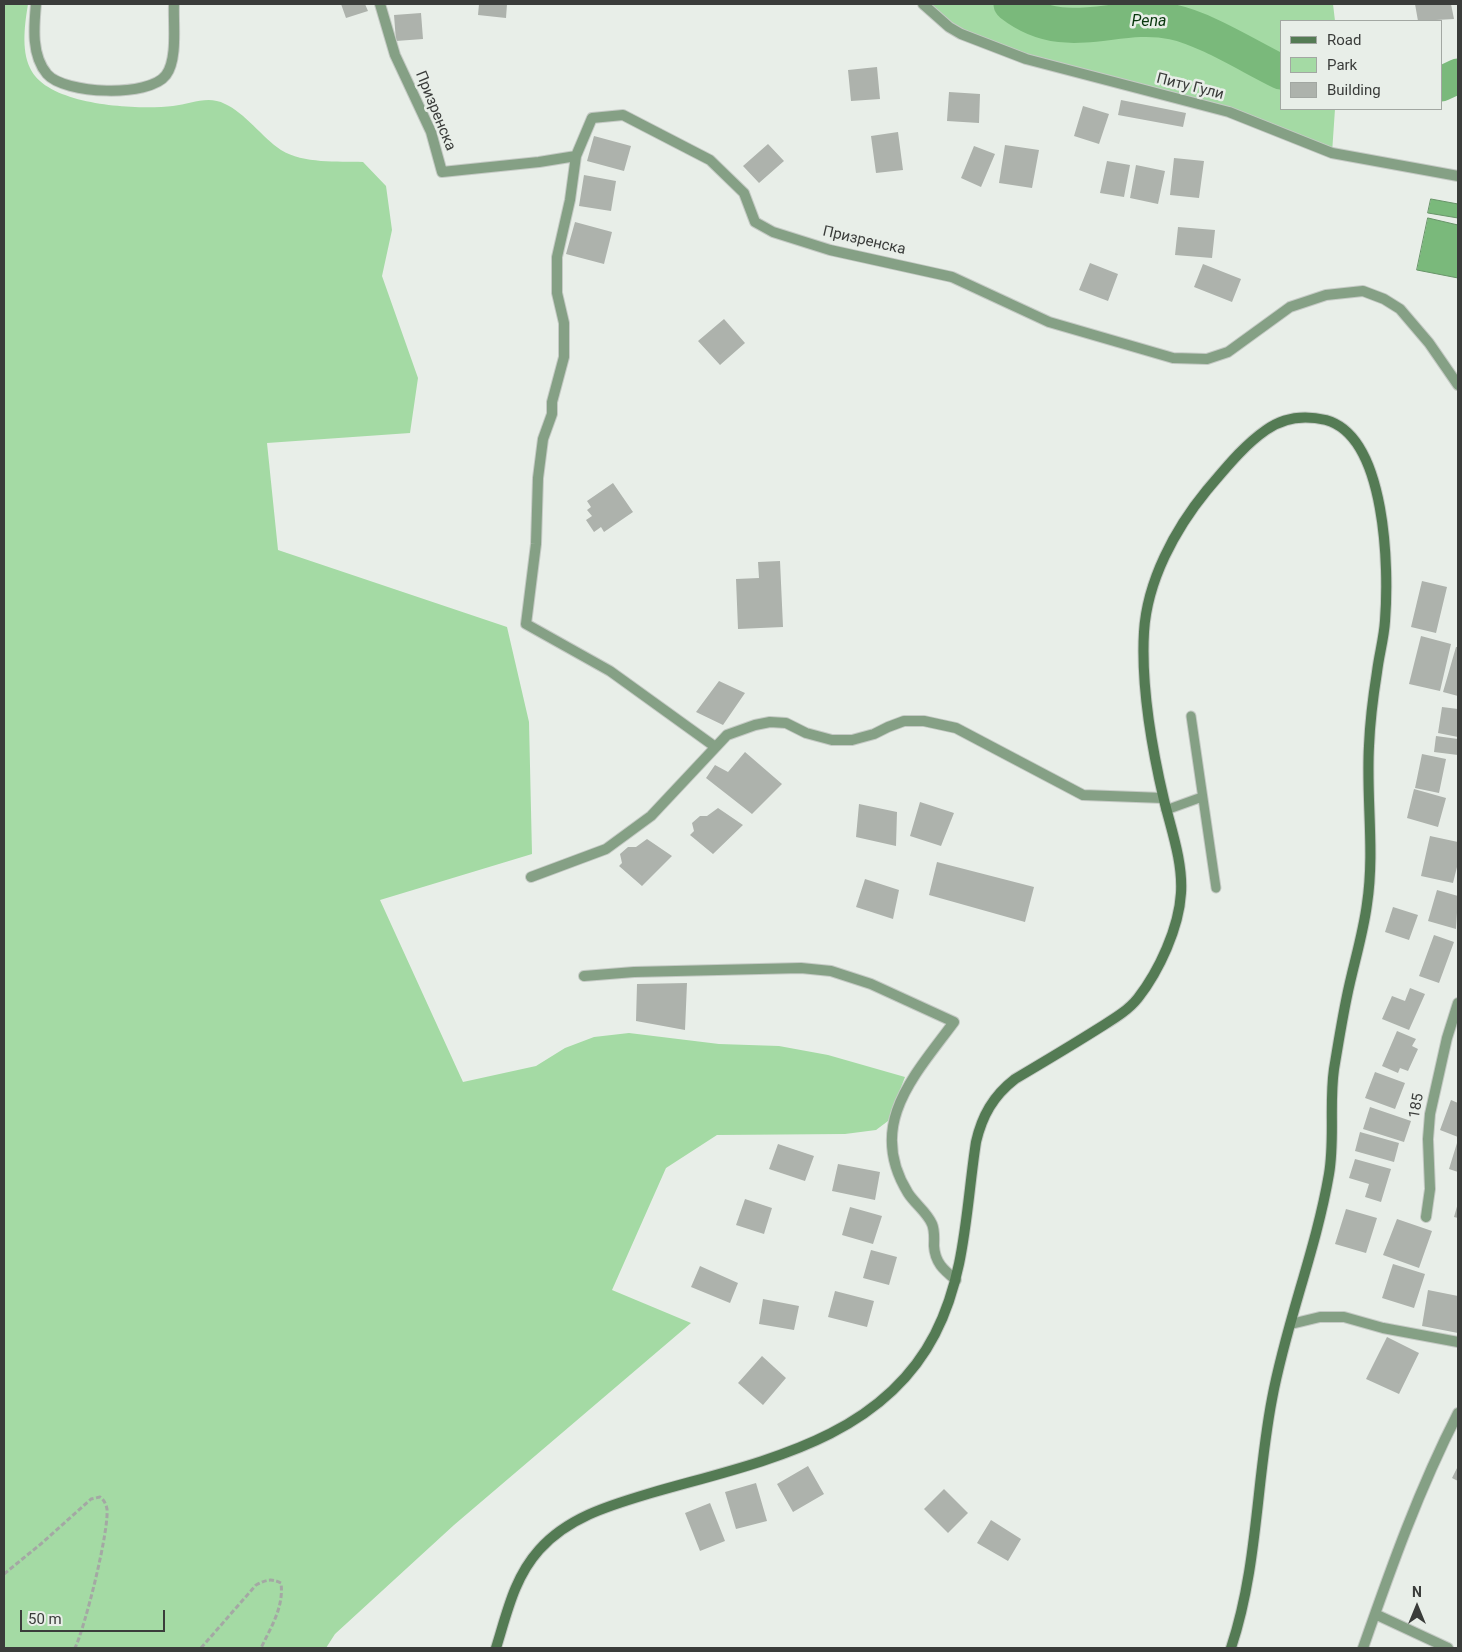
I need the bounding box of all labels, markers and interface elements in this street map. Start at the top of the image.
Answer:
water label: Pena [1132,12,1166,32]
legend [1280,20,1442,110]
text: Road [1327,31,1361,49]
text: Park [1327,56,1357,74]
street label: Призренска [411,68,459,154]
street label: Питу Гули [1154,70,1226,104]
text: Building [1327,81,1381,99]
street label: Призренска [821,223,907,259]
street label: 185 [1406,1092,1428,1120]
north arrow [1392,1582,1442,1632]
text: N [1412,1584,1422,1600]
scale bar [22,1600,168,1632]
text: 50 m [28,1610,62,1628]

